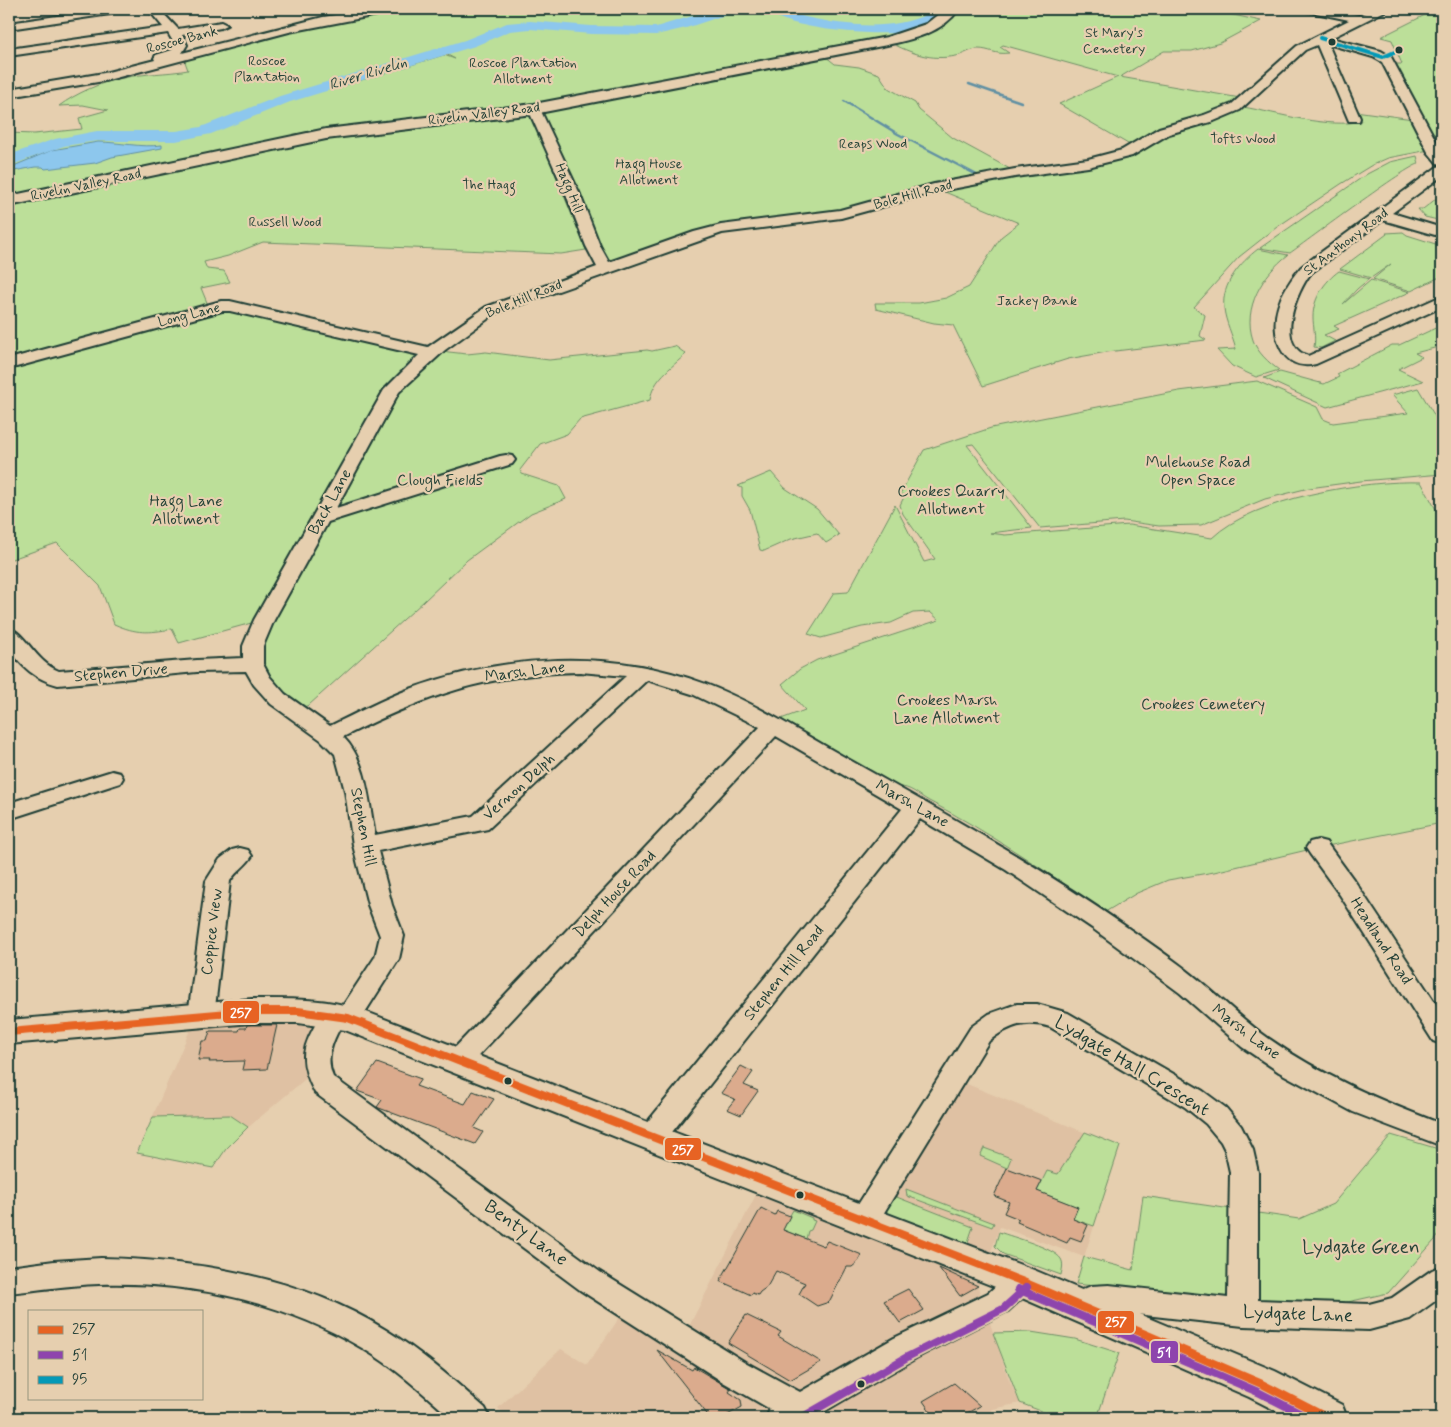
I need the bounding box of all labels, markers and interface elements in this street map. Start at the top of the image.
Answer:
street label: Roscoe Bank [144,22,220,58]
park label: St Mary's Cemetery [1083,24,1145,58]
unlabelled marker [1327,37,1337,47]
unlabelled marker [1394,45,1404,55]
park label: Roscoe Plantation [234,52,300,86]
water label: River Rivelin [327,53,410,95]
park label: Roscoe Plantation Allotment [469,54,577,88]
street label: Rivelin Valley Road [427,98,541,130]
park label: Tofts Wood [1210,130,1276,148]
park label: Reaps Wood [839,135,907,153]
park label: Hagg House Allotment [616,155,683,189]
street label: Hagg Hill [549,160,588,217]
street label: Rivelin Valley Road [29,165,143,205]
park label: The Hagg [462,176,516,196]
street label: Bole Hill Road [872,176,954,214]
street label: St Anthony Road [1300,204,1392,280]
park label: Russell Wood [249,213,321,231]
street label: Bole Hill Road [483,276,565,322]
park label: Jackey Bank [997,292,1077,310]
street label: Long Lane [156,299,222,332]
park label: Mulehouse Road Open Space [1146,452,1250,491]
street label: Back Lane [303,465,357,539]
park label: Clough Fields [397,470,483,492]
park label: Crookes Quarry Allotment [897,481,1005,520]
park label: Hagg Lane Allotment [150,491,222,530]
street label: Marsh Lane [484,657,566,687]
street label: Stephen Drive [73,658,169,688]
park label: Crookes Marsh Lane Allotment [894,690,1001,729]
park label: Crookes Cemetery [1141,694,1265,715]
street label: Vernon Delph [478,749,560,825]
street label: Marsh Lane [872,775,952,833]
street label: Stephen Hill [345,786,381,868]
street label: Delph House Road [569,846,661,942]
street label: Coppice View [196,887,228,977]
street label: Headland Road [1345,893,1417,989]
street label: Stephen Hill Road [739,921,829,1025]
street label: Marsh Lane [1207,999,1285,1065]
line badge: 257 [222,1000,260,1024]
text: 257 [230,1004,252,1022]
street label: Lydgate Hall Crescent [1049,1010,1214,1123]
unlabelled marker [503,1076,513,1086]
line badge: 257 [664,1137,702,1161]
text: 257 [672,1141,694,1159]
unlabelled marker [795,1190,805,1200]
street label: Benty Lane [478,1194,573,1273]
park label: Lydgate Green [1302,1235,1420,1261]
street label: Lydgate Lane [1242,1300,1353,1329]
legend [28,1310,202,1400]
line badge: 257 [1097,1310,1135,1334]
text: 257 [1105,1313,1127,1331]
text: 257 [72,1320,96,1340]
line badge: 51 [1150,1340,1179,1364]
text: 51 [1157,1344,1171,1362]
text: 51 [72,1346,87,1366]
text: 95 [72,1370,87,1390]
unlabelled marker [856,1379,866,1389]

